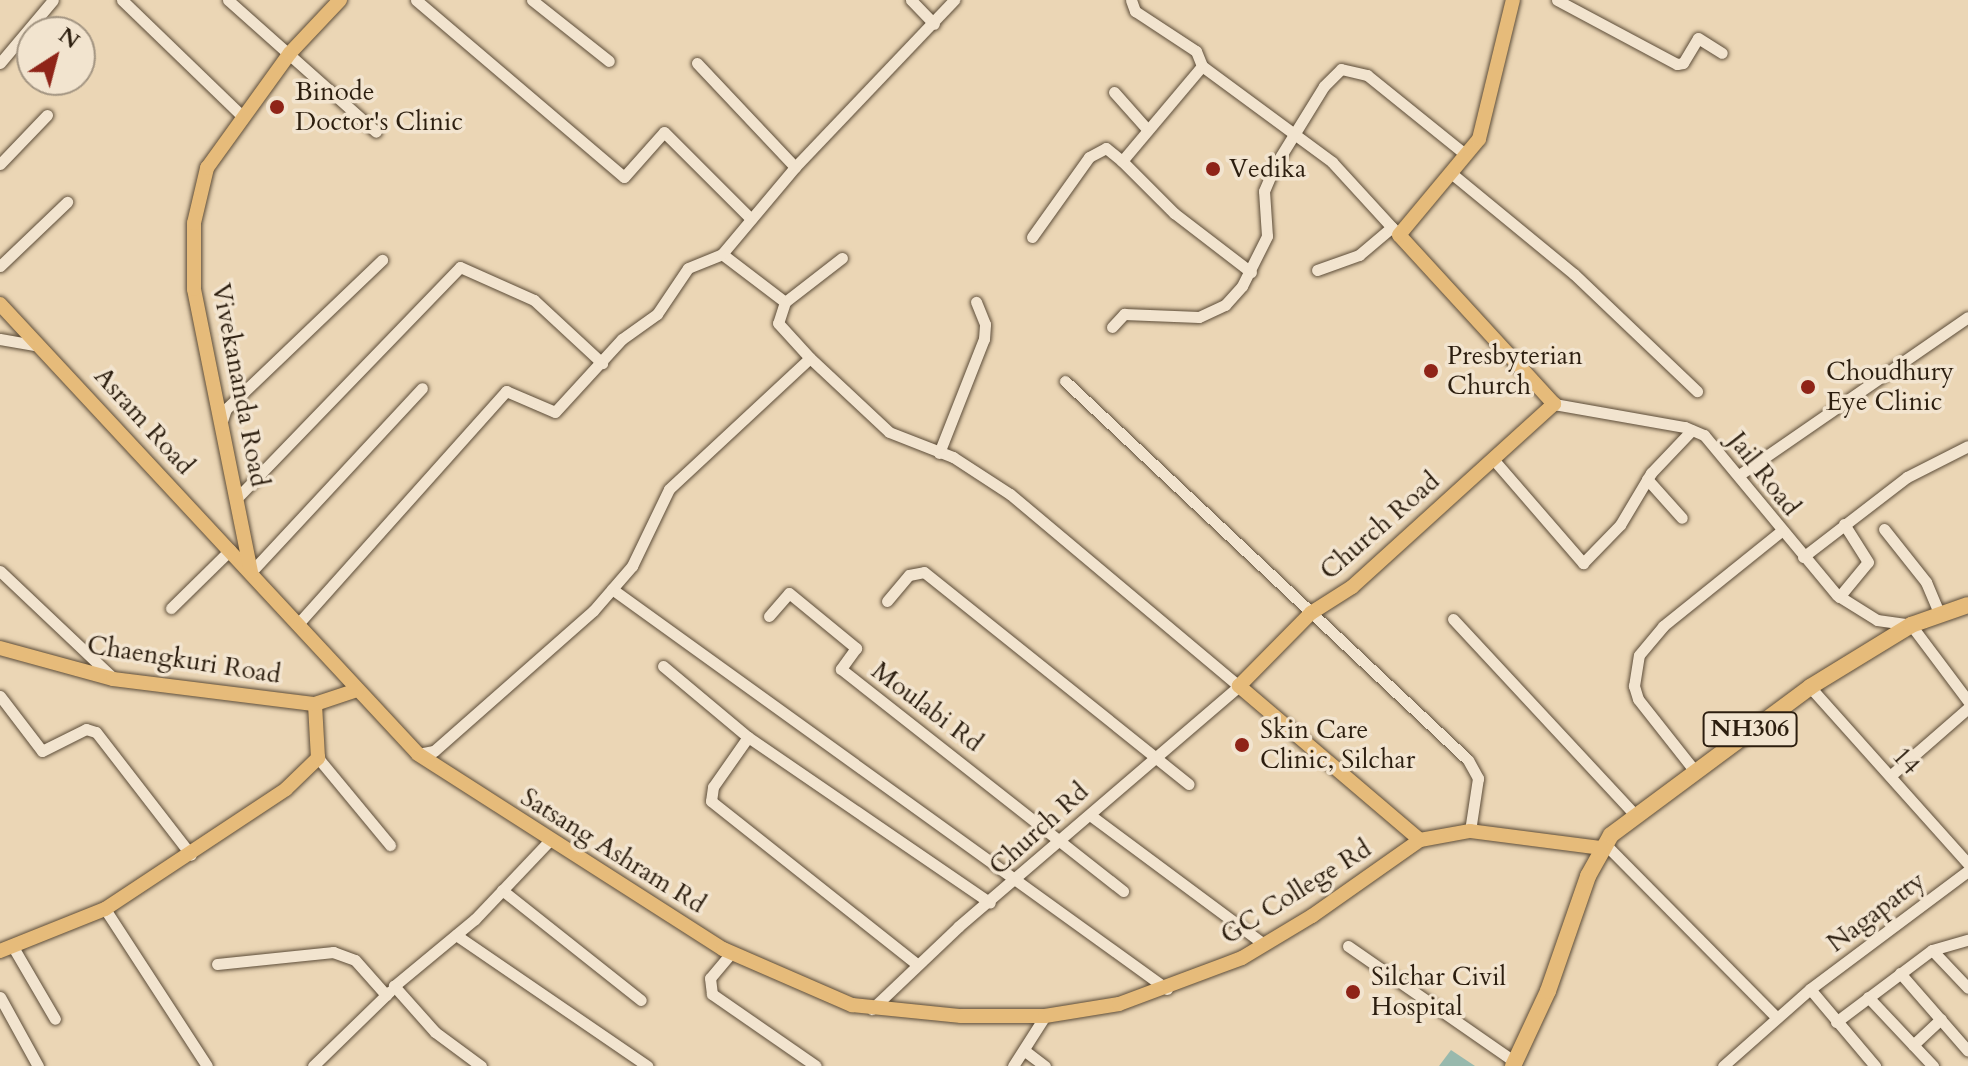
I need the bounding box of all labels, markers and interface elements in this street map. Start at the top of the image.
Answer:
north arrow [16,16,96,96]
text: N [52,20,85,56]
place label: Binode Doctor's Clinic [295,76,463,138]
marker: Binode Doctor's Clinic [266,96,288,118]
place label: Vedika [1229,153,1306,185]
marker: Vedika [1204,160,1222,178]
street label: Vivekananda Road [205,281,275,489]
place label: Presbyterian Church [1447,340,1583,402]
place label: Choudhury Eye Clinic [1826,356,1954,418]
street label: Asram Road [88,361,200,481]
marker: Presbyterian Church [1422,362,1440,380]
marker: Choudhury Eye Clinic [1797,376,1819,398]
street label: Jail Road [1722,426,1806,522]
street label: Church Road [1314,466,1446,586]
street label: Chaengkuri Road [85,629,283,691]
street label: Moulabi Rd [865,655,989,759]
road number: NH306 [1702,709,1798,749]
place label: Skin Care Clinic, Silchar [1260,714,1415,776]
marker: Skin Care Clinic, Silchar [1231,734,1253,756]
street label: 14 [1885,741,1927,781]
street label: Church Rd [983,776,1095,882]
street label: Satsang Ashram Rd [515,782,711,920]
street label: GC College Rd [1215,833,1377,951]
street label: Nagapatty [1821,865,1931,959]
place label: Silchar Civil Hospital [1371,961,1506,1022]
marker: Silchar Civil Hospital [1342,981,1364,1003]

